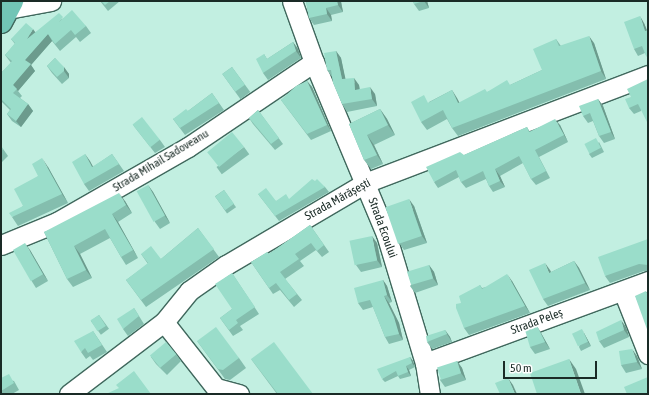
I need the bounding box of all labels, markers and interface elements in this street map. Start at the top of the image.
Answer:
street label: Strada Mihail Sadoveanu [110,127,212,195]
street label: Strada Mărășești [303,176,373,224]
street label: Strada Ecoului [364,196,400,260]
street label: Strada Peleș [509,306,565,338]
scale bar [505,353,599,379]
text: 50 m [510,361,532,375]

